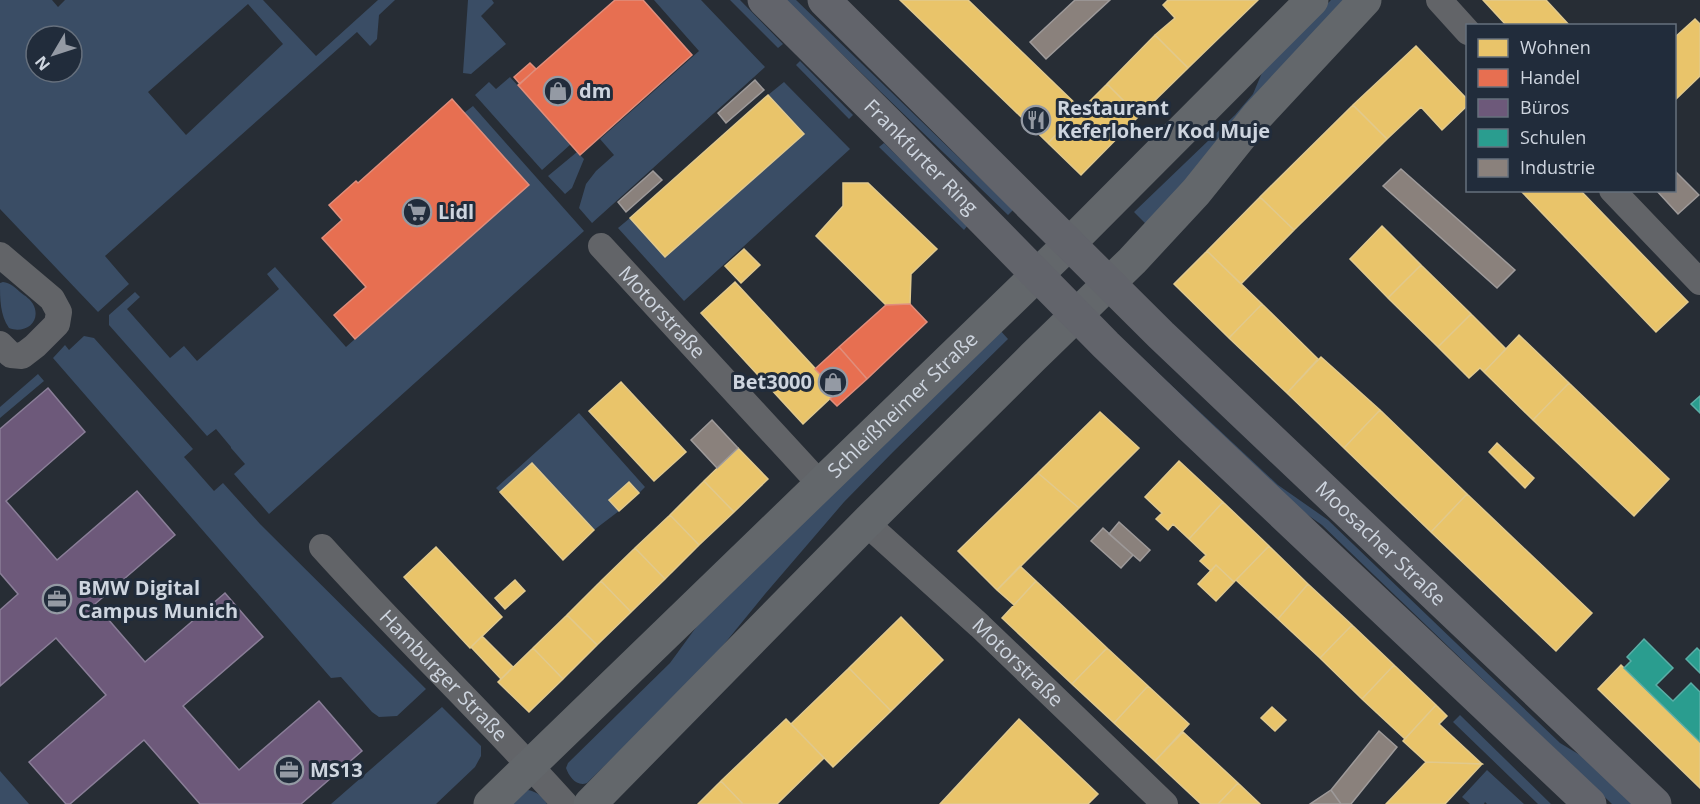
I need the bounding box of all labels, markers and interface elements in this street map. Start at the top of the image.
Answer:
north arrow [24,24,84,84]
legend [1466,24,1676,192]
text: Wohnen [1520,35,1591,59]
text: N [30,51,55,75]
text: Handel [1520,65,1580,89]
shop icon: dm [542,75,574,107]
place label: dm [579,77,611,104]
street label: Frankfurter Ring [859,93,984,220]
place label: Restaurant Keferloher/ Kod Muje [1057,94,1270,144]
text: Büros [1520,95,1569,119]
restaurant icon: Restaurant Keferloher/ Kod Muje [1020,104,1052,136]
text: Schulen [1520,125,1586,149]
text: Industrie [1520,155,1595,179]
supermarket icon: Lidl [401,196,433,228]
place label: Lidl [438,198,474,225]
street label: Motorstraße [613,260,712,364]
street label: Schleißheimer Straße [821,326,983,484]
shop icon: Bet3000 [817,366,849,398]
place label: Bet3000 [732,368,812,395]
street label: Moosacher Straße [1310,475,1452,612]
place label: BMW Digital Campus Munich [78,574,238,624]
office icon: BMW Digital Campus Munich [41,583,73,615]
street label: Hamburger Straße [374,603,514,747]
street label: Motorstraße [967,612,1070,712]
office icon: MS13 [273,754,305,786]
place label: MS13 [310,756,363,783]

